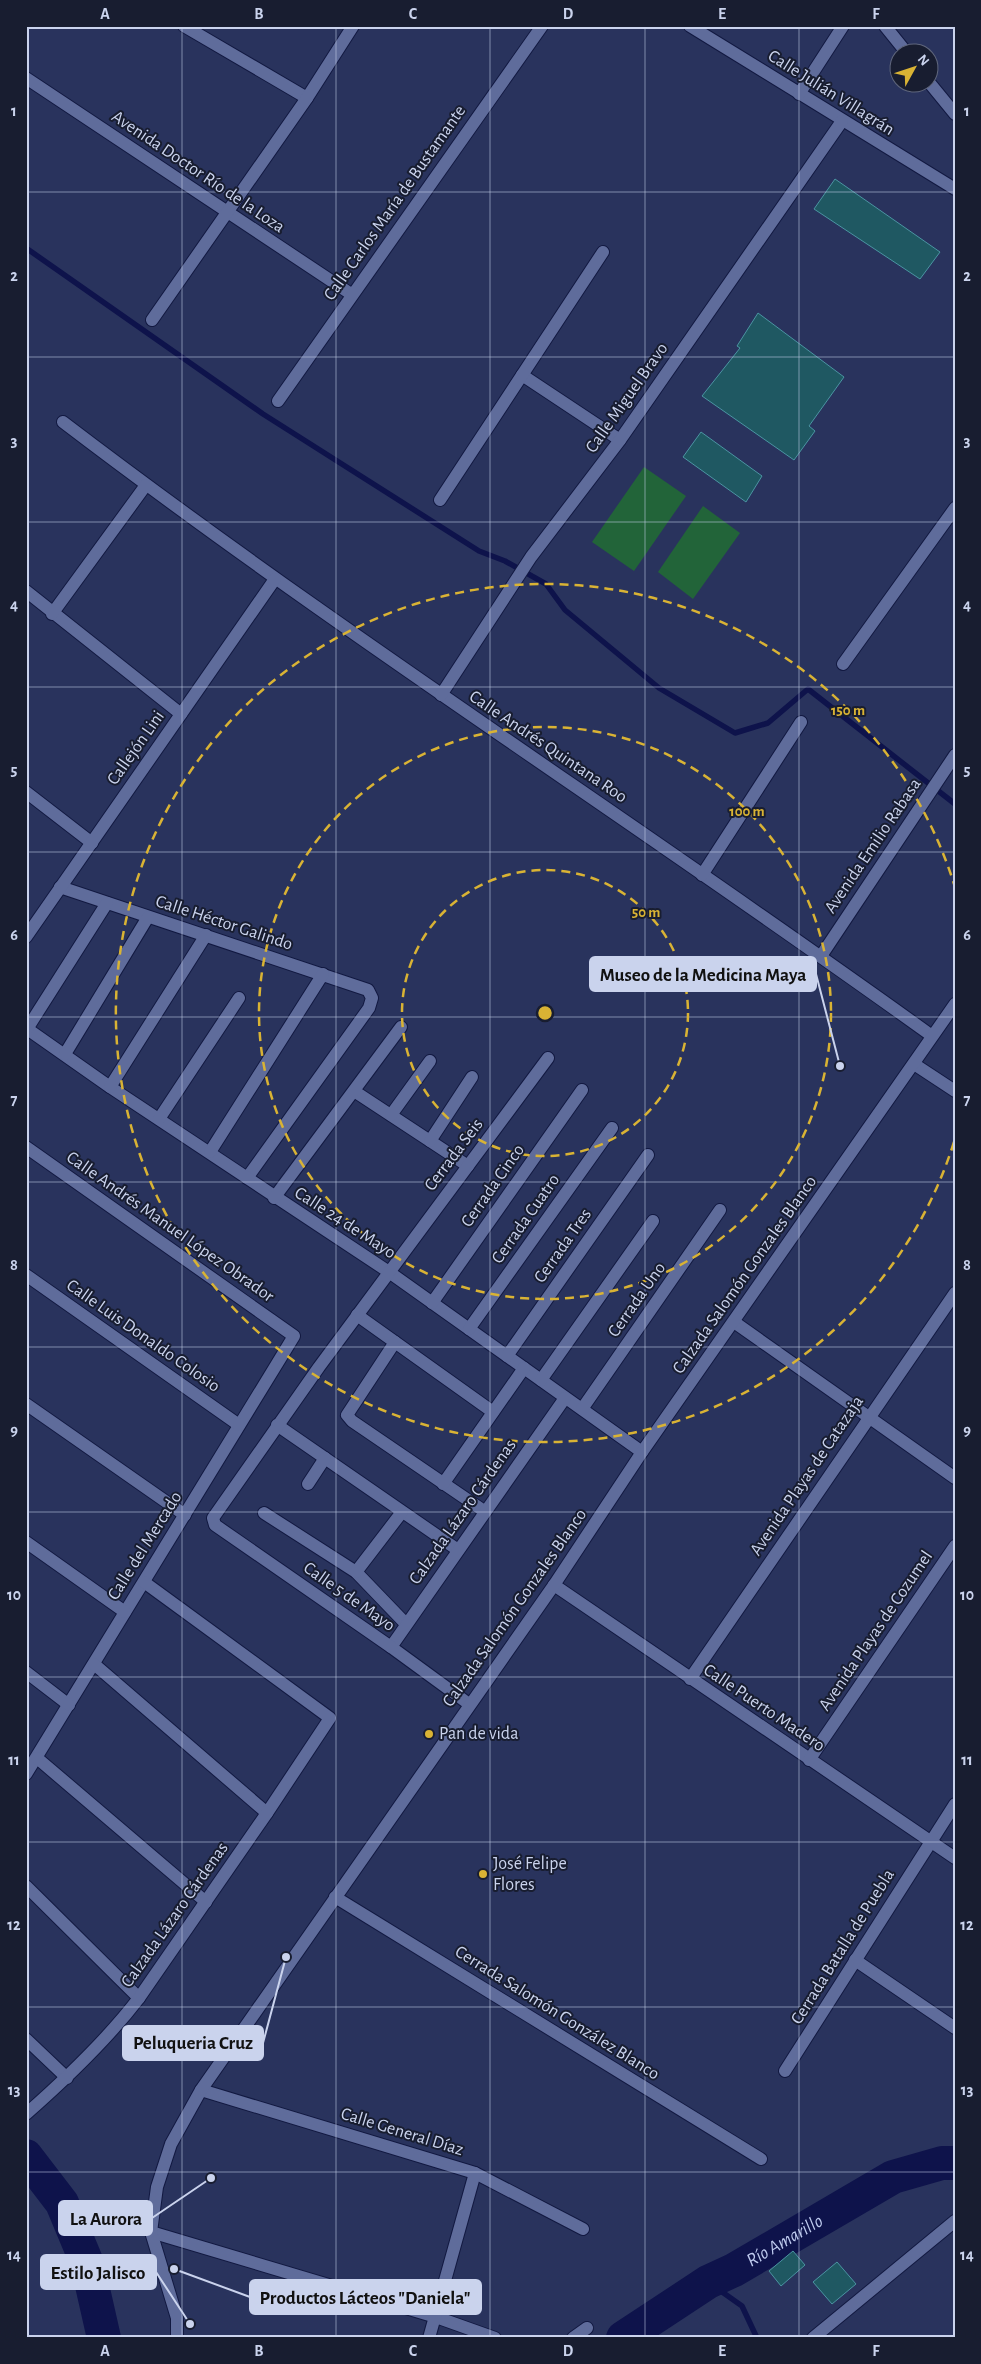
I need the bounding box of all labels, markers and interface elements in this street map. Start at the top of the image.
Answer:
text: A [100,6,110,22]
text: B [254,6,264,22]
text: C [409,6,418,22]
text: D [563,6,574,22]
text: E [718,6,726,22]
text: F [872,6,880,22]
north arrow [888,42,938,92]
street label: Calle Julián Villagrán [765,47,897,139]
text: N [915,52,932,69]
street label: Calle Carlos María de Bustamante [321,102,469,304]
text: 1 [11,103,17,119]
text: 1 [964,103,970,119]
street label: Avenida Doctor Río de la Loza [108,107,288,237]
text: 2 [10,268,18,284]
text: 2 [963,268,971,284]
street label: Calle Miguel Bravo [583,340,672,456]
text: 3 [11,433,18,449]
text: 3 [964,433,971,449]
text: 4 [10,597,18,613]
text: 4 [963,597,971,613]
street label: Calle Andrés Quintana Roo [466,687,630,807]
text: 150 m [831,703,865,718]
street label: Callejón Lini [104,708,168,788]
text: 5 [11,762,18,778]
text: 5 [964,762,971,778]
street label: Avenida Emilio Rabasa [821,775,925,917]
text: 100 m [729,804,765,819]
street label: Calle Héctor Galindo [153,892,295,954]
text: 50 m [632,905,660,920]
text: 6 [10,927,18,943]
text: 6 [963,927,971,943]
callout: Museo de la Medicina Maya [590,957,816,991]
text: Museo de la Medicina Maya [600,966,806,985]
centre of rings [536,1004,554,1022]
text: 7 [11,1092,18,1108]
text: 7 [964,1092,971,1108]
street label: Cerrada Seis [421,1116,487,1194]
street label: Cerrada Cinco [458,1141,528,1231]
street label: Calle Andrés Manuel López Obrador [63,1148,277,1306]
street label: Cerrada Cuatro [489,1171,563,1267]
street label: Calzada Salomón Gonzales Blanco [670,1173,820,1377]
street label: Calle 24 de Mayo [291,1184,399,1262]
street label: Cerrada Tres [531,1206,595,1286]
text: 8 [10,1257,18,1273]
text: 8 [963,1257,971,1273]
street label: Cerrada Uno [605,1259,669,1341]
street label: Calle Luis Donaldo Colosio [63,1276,223,1396]
street label: Avenida Playas de Catazaja [747,1393,867,1559]
text: 9 [10,1422,18,1438]
text: 9 [963,1422,971,1438]
street label: Calzada Lázaro Cárdenas [406,1436,520,1588]
street label: Calle del Mercado [105,1489,186,1603]
street label: Calzada Salomón Gonzales Blanco [440,1506,590,1710]
street label: Avenida Playas de Cozumel [816,1548,936,1714]
street label: Calle 5 de Mayo [300,1559,398,1635]
text: 10 [7,1587,21,1603]
text: 10 [960,1587,974,1603]
street label: Calle Puerto Madero [700,1661,828,1755]
place label: Pan de vida [439,1725,519,1743]
marker: Pan de vida [423,1728,435,1740]
text: 11 [8,1752,20,1768]
text: 11 [961,1752,973,1768]
street label: Calzada Lázaro Cárdenas [118,1839,232,1991]
place label: José Felipe Flores [493,1855,567,1894]
street label: Cerrada Batalla de Puebla [788,1866,898,2028]
marker: José Felipe Flores [477,1868,489,1880]
text: 12 [7,1917,21,1933]
text: 12 [960,1917,974,1933]
street label: Cerrada Salomón González Blanco [452,1943,662,2084]
callout: Peluqueria Cruz [123,2026,263,2060]
text: Peluqueria Cruz [133,2034,253,2053]
text: 13 [8,2082,20,2098]
text: 13 [961,2082,973,2098]
street label: Calle General Díaz [339,2105,465,2159]
callout: La Aurora [59,2201,152,2235]
text: La Aurora [70,2210,142,2229]
water label: Río Amarillo [743,2211,826,2270]
text: 14 [7,2247,21,2263]
text: 14 [960,2247,974,2263]
callout: Estilo Jalisco [41,2255,156,2289]
text: Estilo Jalisco [51,2264,145,2283]
callout: Productos Lácteos "Daniela" [250,2280,481,2314]
text: Productos Lácteos "Daniela" [259,2289,471,2308]
text: A [100,2343,110,2359]
text: B [254,2343,264,2359]
text: C [409,2343,418,2359]
text: D [563,2343,574,2359]
text: E [718,2343,726,2359]
text: F [872,2343,880,2359]

